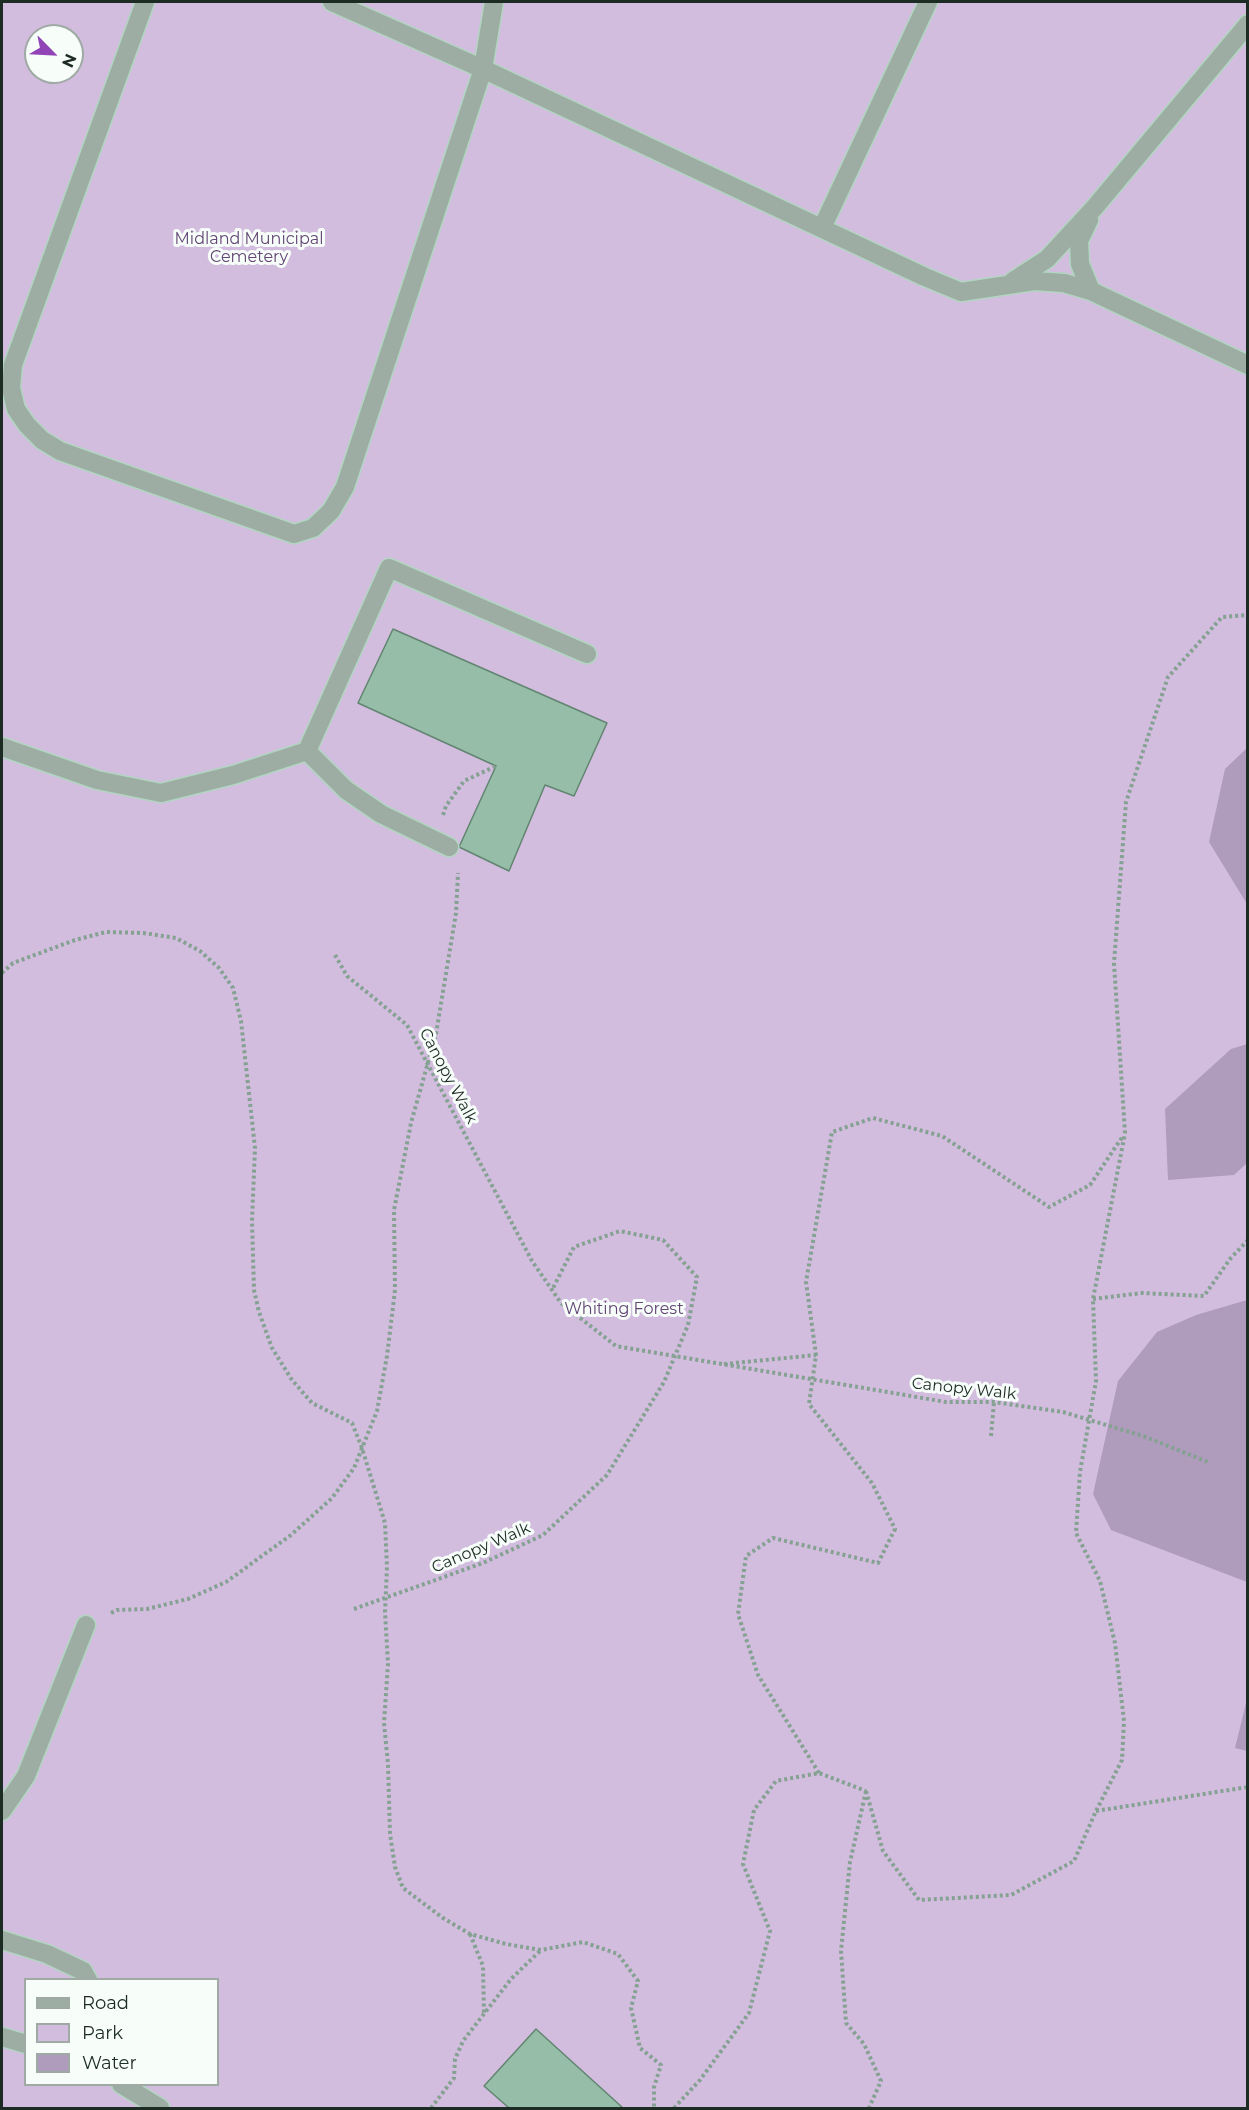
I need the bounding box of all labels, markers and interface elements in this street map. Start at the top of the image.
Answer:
north arrow [24,24,84,84]
text: N [58,51,80,70]
park label: Midland Municipal Cemetery [175,229,323,267]
street label: Canopy Walk [415,1025,481,1127]
park label: Whiting Forest [564,1299,684,1319]
street label: Canopy Walk [911,1374,1017,1404]
street label: Canopy Walk [429,1519,533,1577]
legend [24,1978,219,2086]
text: Road [82,1992,129,2014]
text: Park [82,2022,123,2044]
text: Water [82,2052,137,2074]

